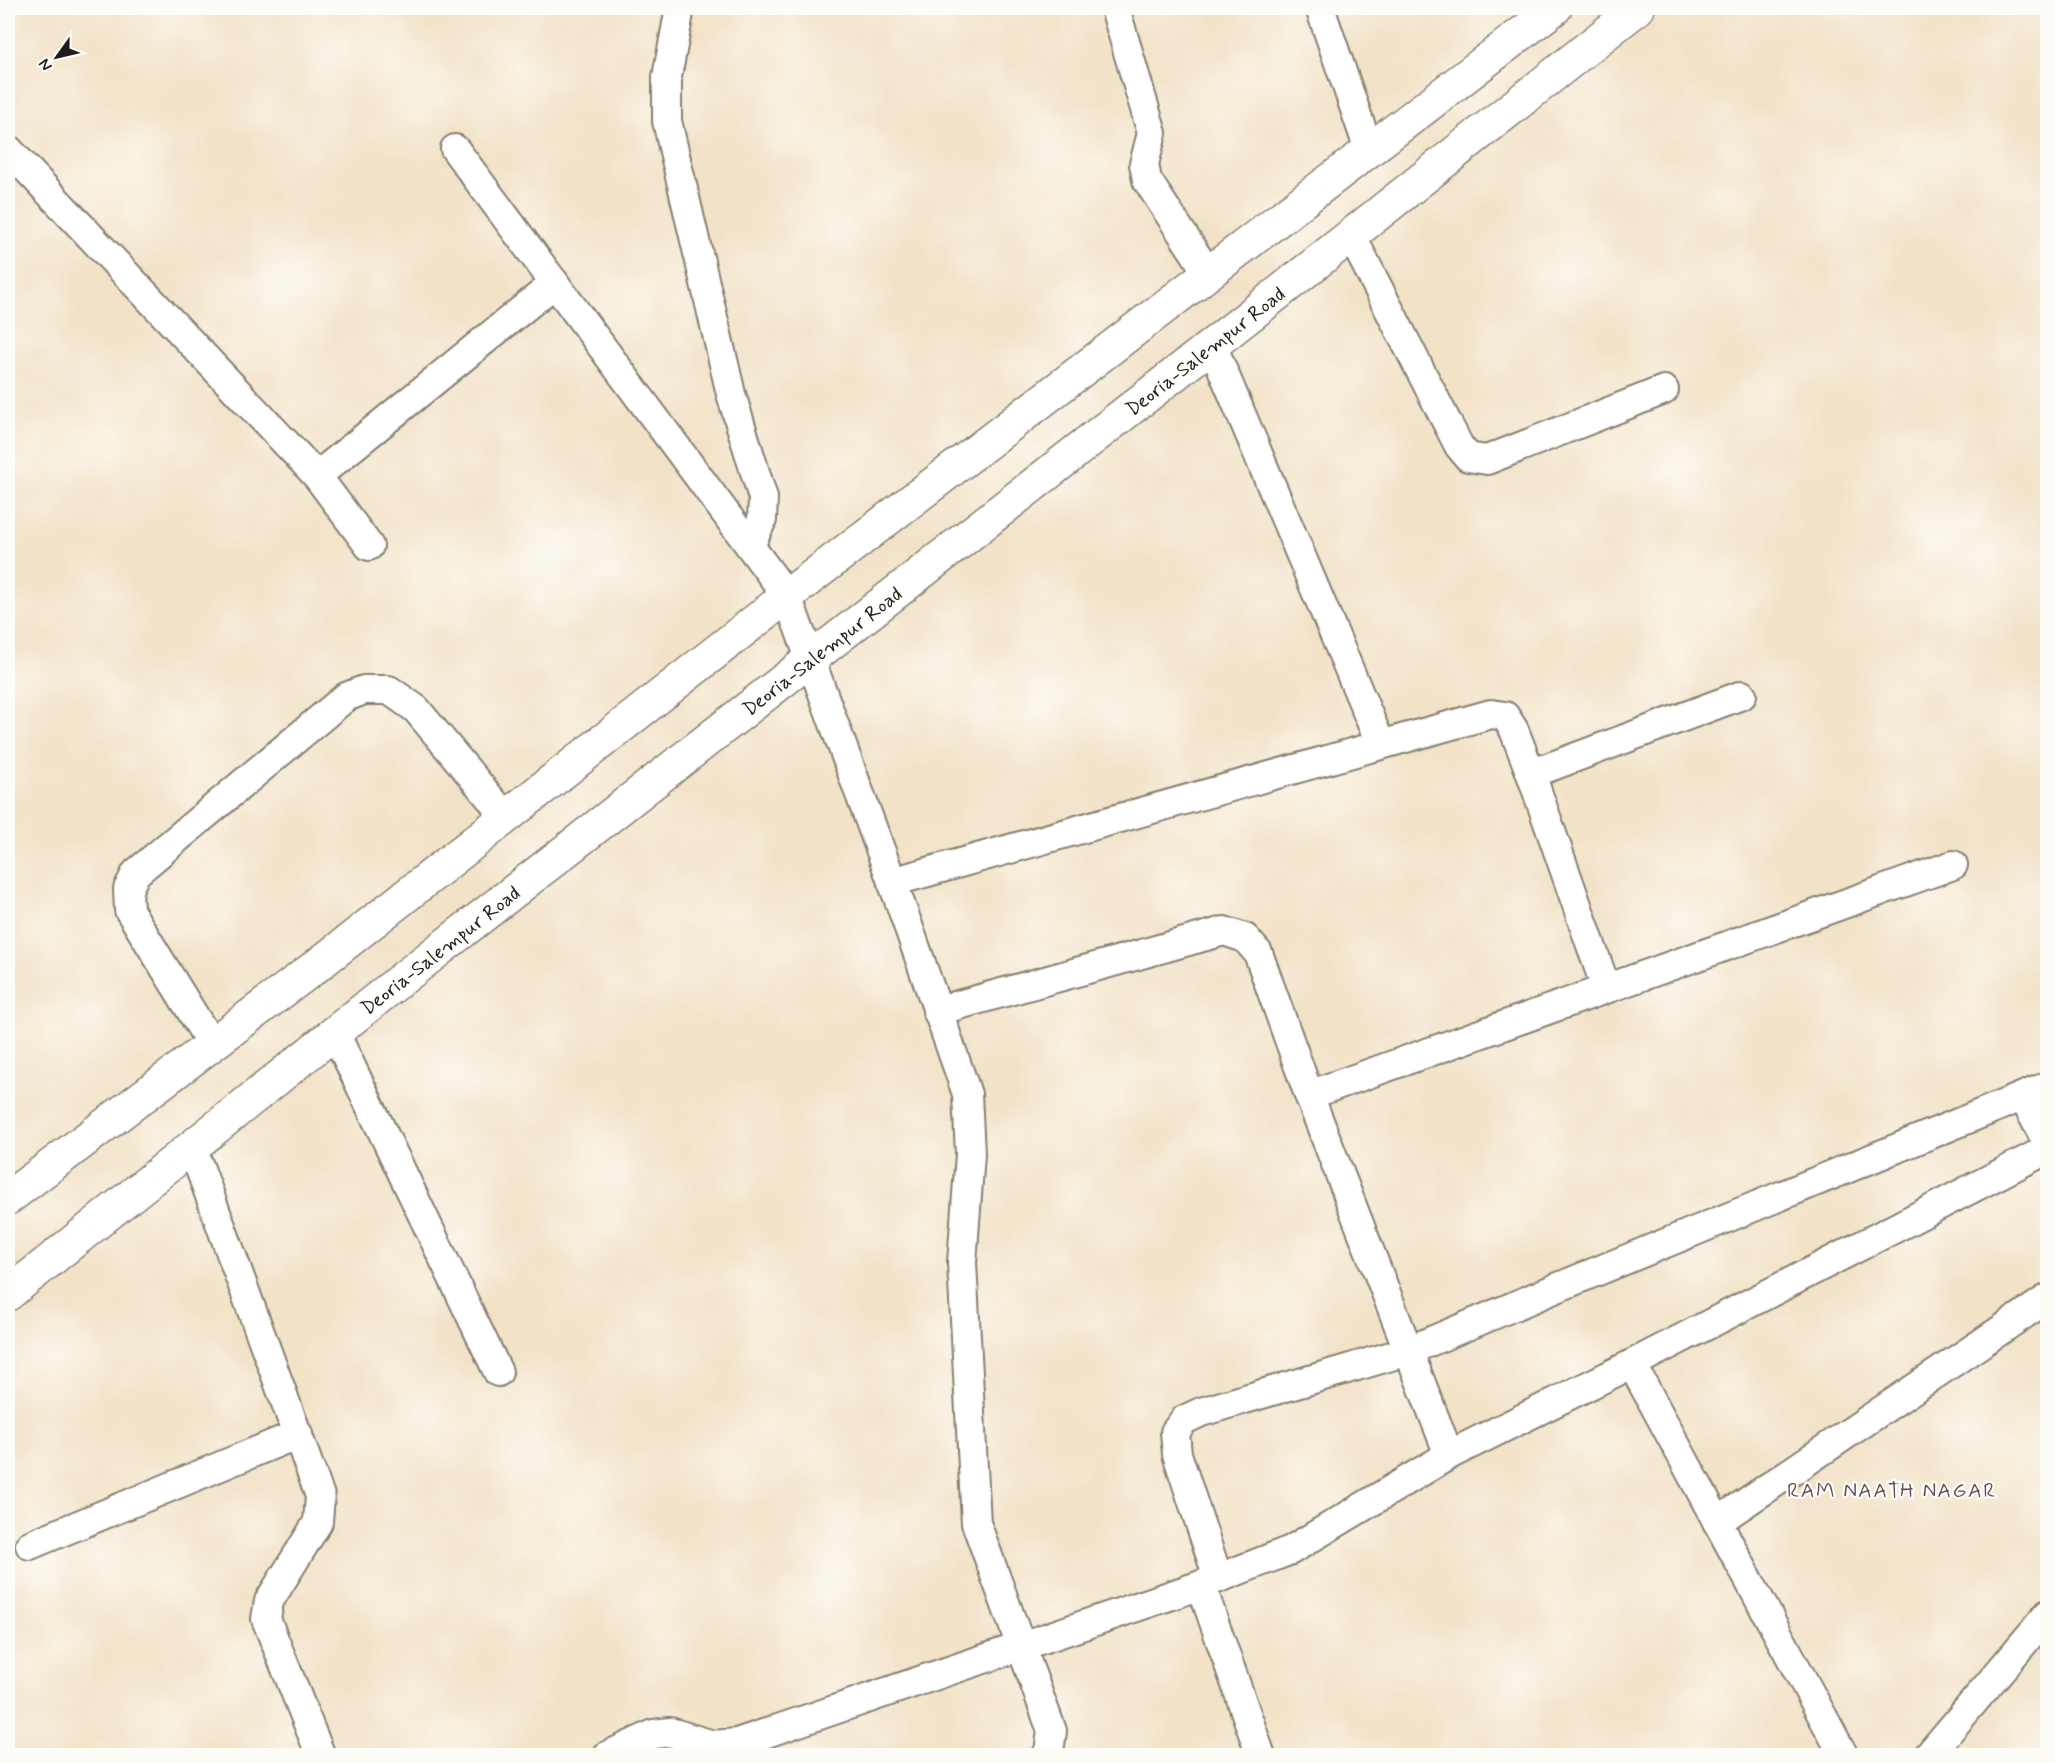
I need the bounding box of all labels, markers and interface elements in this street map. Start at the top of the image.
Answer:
north arrow [27,27,87,87]
text: N [34,54,57,75]
street label: Deoria-Salempur Road [1120,281,1291,423]
street label: Deoria-Salempur Road [737,581,908,723]
street label: Deoria-Salempur Road [355,880,526,1022]
district label: RAM NAATH NAGAR [1787,1477,1997,1505]

